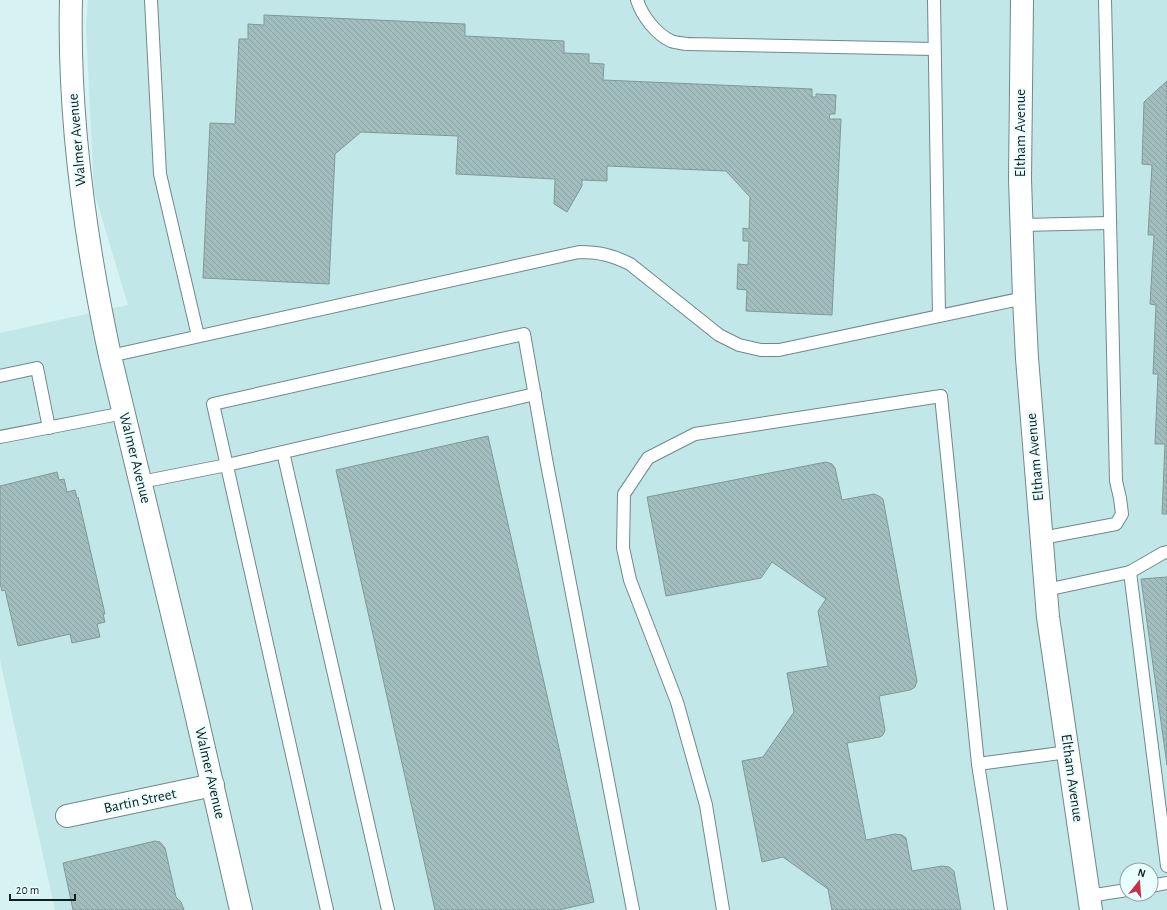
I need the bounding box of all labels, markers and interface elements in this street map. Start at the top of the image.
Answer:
street label: Eltham Avenue [1013,89,1028,177]
street label: Walmer Avenue [65,93,89,187]
street label: Walmer Avenue [116,411,154,505]
street label: Eltham Avenue [1024,412,1046,502]
street label: Walmer Avenue [192,726,228,820]
street label: Eltham Avenue [1058,733,1086,823]
street label: Bartin Street [102,786,178,816]
north arrow [1119,862,1159,902]
text: N [1137,867,1147,879]
scale bar [10,876,75,902]
text: 20 m [16,884,39,896]

